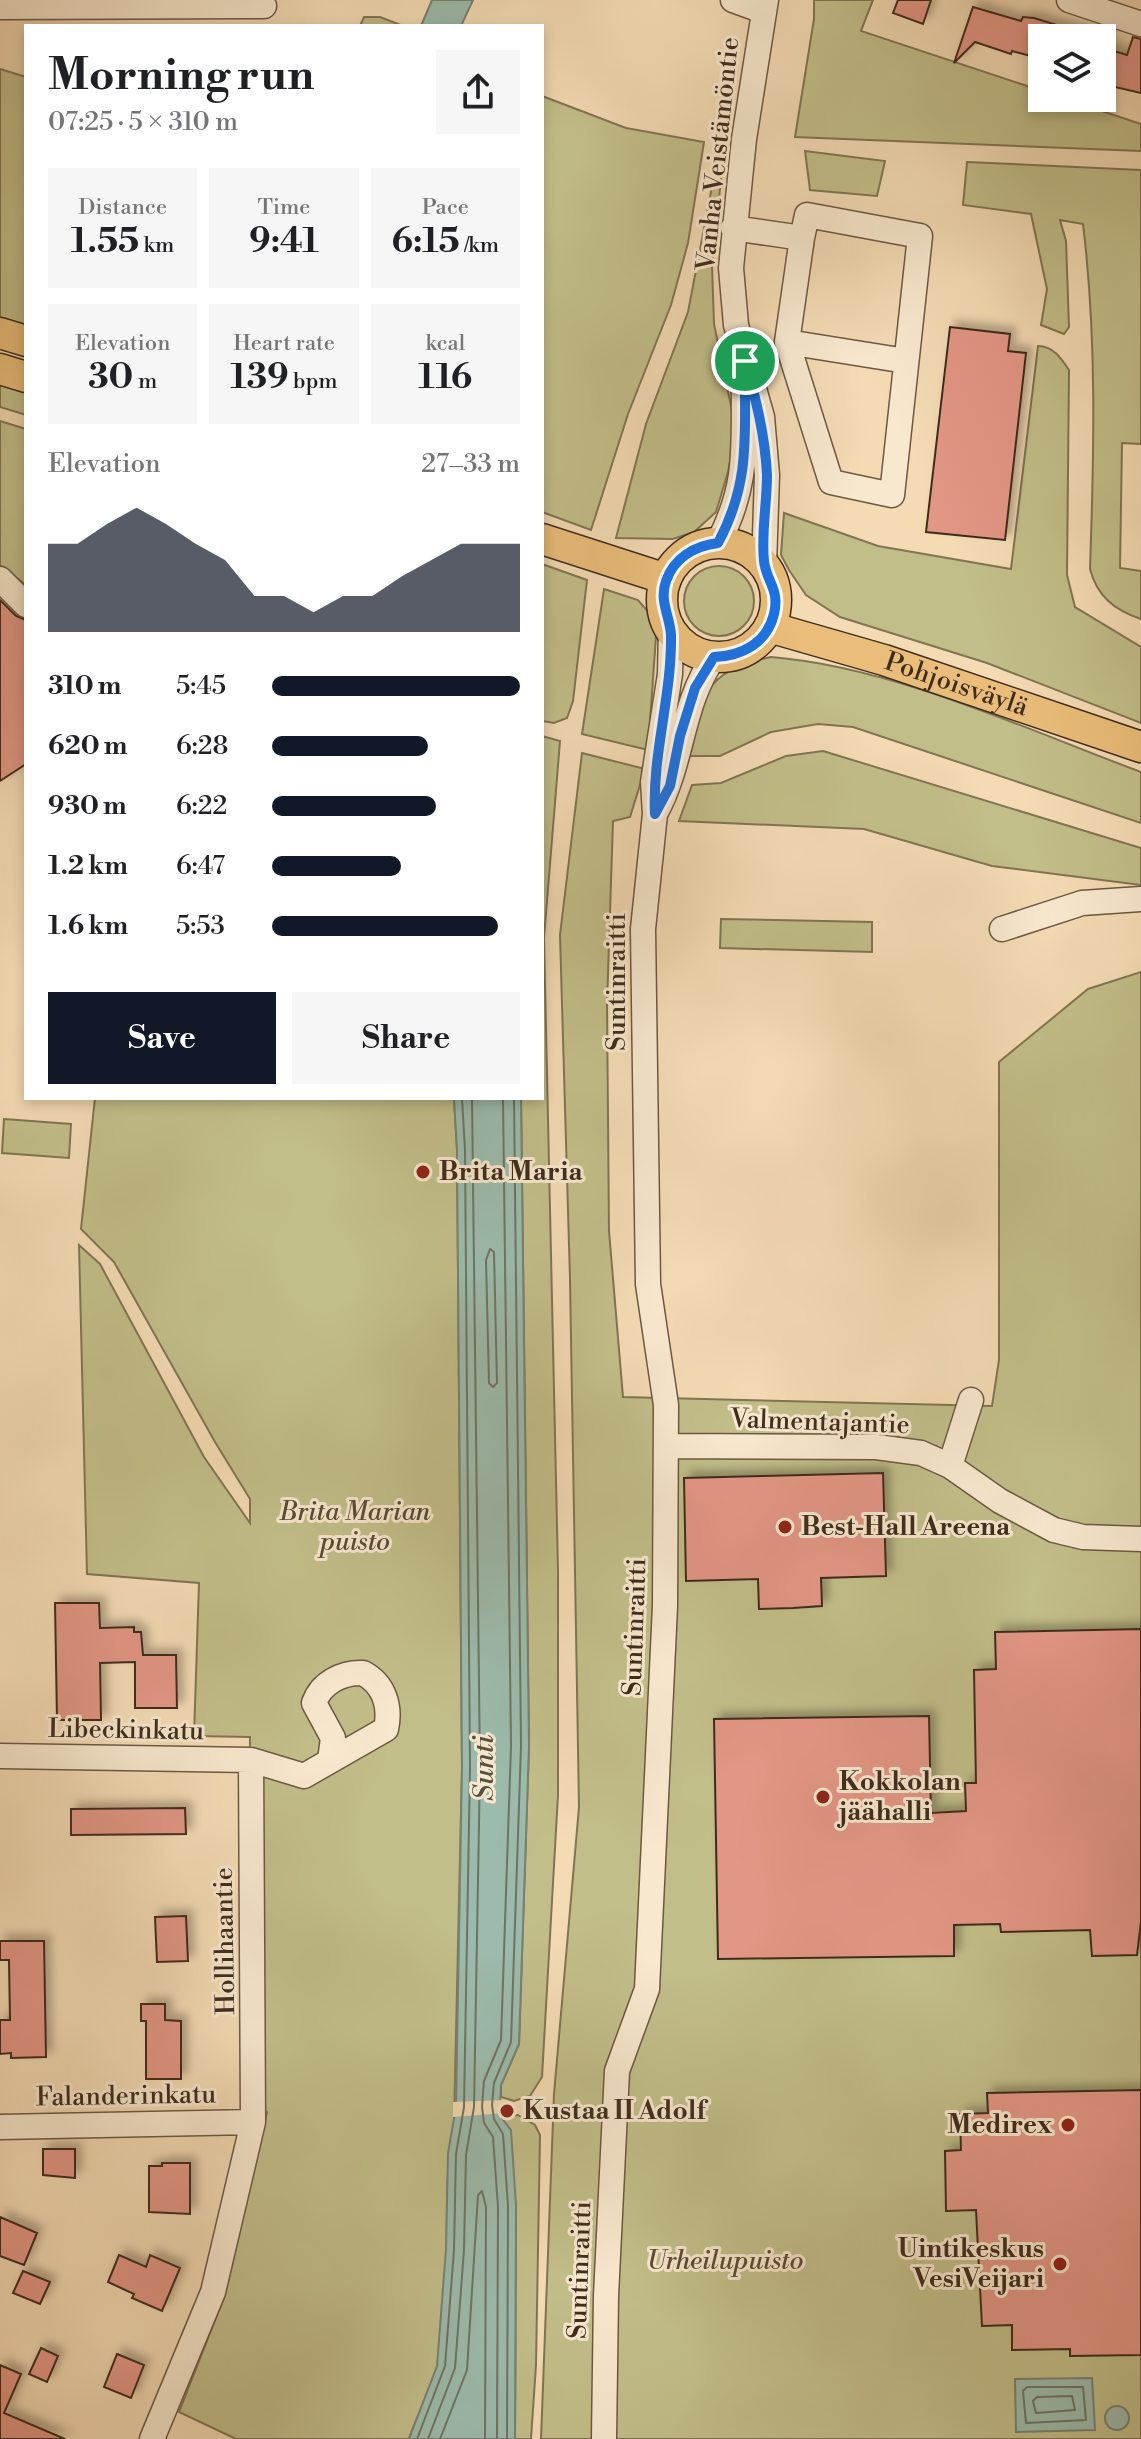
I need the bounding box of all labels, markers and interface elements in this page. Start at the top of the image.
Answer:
map controls [1028,24,1116,112]
button: layers [1028,24,1116,112]
street label: Vanha Veistämöntie [690,35,746,274]
text: Morning run [48,48,314,103]
button: share [436,50,520,134]
text: 07:25 · 5 × 310 m [48,106,238,138]
text: Distance [78,194,167,221]
text: Time [258,194,310,221]
text: Pace [422,194,469,221]
text: 1.55 [71,221,139,263]
text: 9:41 [249,221,319,263]
text: 6:15 [392,221,460,263]
text: km [139,232,174,259]
text: /km [460,232,499,259]
pin [711,327,779,395]
text: Elevation [75,330,170,357]
text: Heart rate [233,330,335,357]
text: kcal [425,330,465,357]
icon: arrive [723,339,767,383]
text: 30 [88,357,133,399]
text: 139 [230,357,289,399]
text: 116 [418,357,472,399]
text: m [133,368,157,395]
text: bpm [289,368,338,395]
text: Elevation [48,448,161,480]
text: 27–33 m [421,448,520,480]
street label: Pohjoisväylä [881,645,1033,724]
text: 310 m [48,670,121,702]
text: 5:45 [176,670,226,702]
text: 620 m [48,730,127,762]
text: 6:28 [176,730,228,762]
text: 930 m [48,790,127,822]
text: 6:22 [176,790,227,822]
text: 1.2 km [48,850,128,882]
text: 6:47 [176,850,225,882]
text: 1.6 km [48,910,128,942]
text: 5:53 [176,910,225,942]
street label: Suntinraitti [601,913,633,1051]
button: Save [48,992,276,1084]
button: Share [292,992,520,1084]
place label: Brita Maria [439,1156,584,1188]
marker: Brita Maria [414,1163,432,1181]
street label: Valmentajantie [729,1403,910,1441]
park label: Brita Marian puisto [279,1496,431,1558]
place label: Best‑Hall Areena [801,1511,1011,1543]
marker: Best‑Hall Areena [776,1518,794,1536]
street label: Suntinraitti [617,1557,653,1697]
street label: Libeckinkatu [48,1713,204,1747]
water label: Sunti [467,1735,502,1801]
place label: Kokkolan jäähalli [836,1766,961,1828]
marker: Kokkolan jäähalli [814,1788,832,1806]
street label: Hollihaantie [208,1867,242,2015]
street label: Falanderinkatu [36,2078,217,2114]
place label: Kustaa II Adolf [523,2095,708,2127]
marker: Kustaa II Adolf [498,2102,516,2120]
place label: Medirex [947,2109,1052,2141]
marker: Medirex [1059,2116,1077,2134]
street label: Suntinraitti [562,2200,598,2340]
place label: Uintikeskus VesiVeijari [898,2233,1044,2295]
park label: Urheilupuisto [647,2245,803,2277]
marker: Uintikeskus VesiVeijari [1051,2255,1069,2273]

